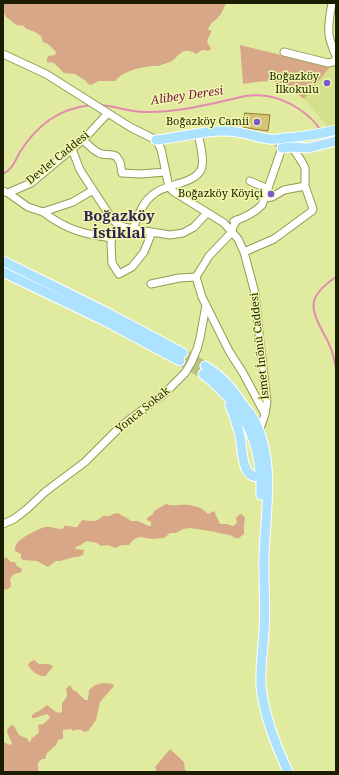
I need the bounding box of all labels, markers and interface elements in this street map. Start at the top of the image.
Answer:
place label: Boğazköy İlkokulu [269,70,319,96]
marker: Boğazköy İlkokulu [322,78,332,88]
water label: Alibey Deresi [150,84,224,108]
place label: Boğazköy Camii [166,115,249,129]
marker: Boğazköy Camii [252,117,262,127]
street label: Devlet Caddesi [24,129,92,187]
place label: Boğazköy Köyiçi [178,187,263,201]
marker: Boğazköy Köyiçi [266,189,276,199]
district label: Boğazköy İstiklal [83,208,155,243]
street label: İsmet İnönü Caddesi [248,292,272,400]
street label: Yonca Sokak [113,384,173,436]

